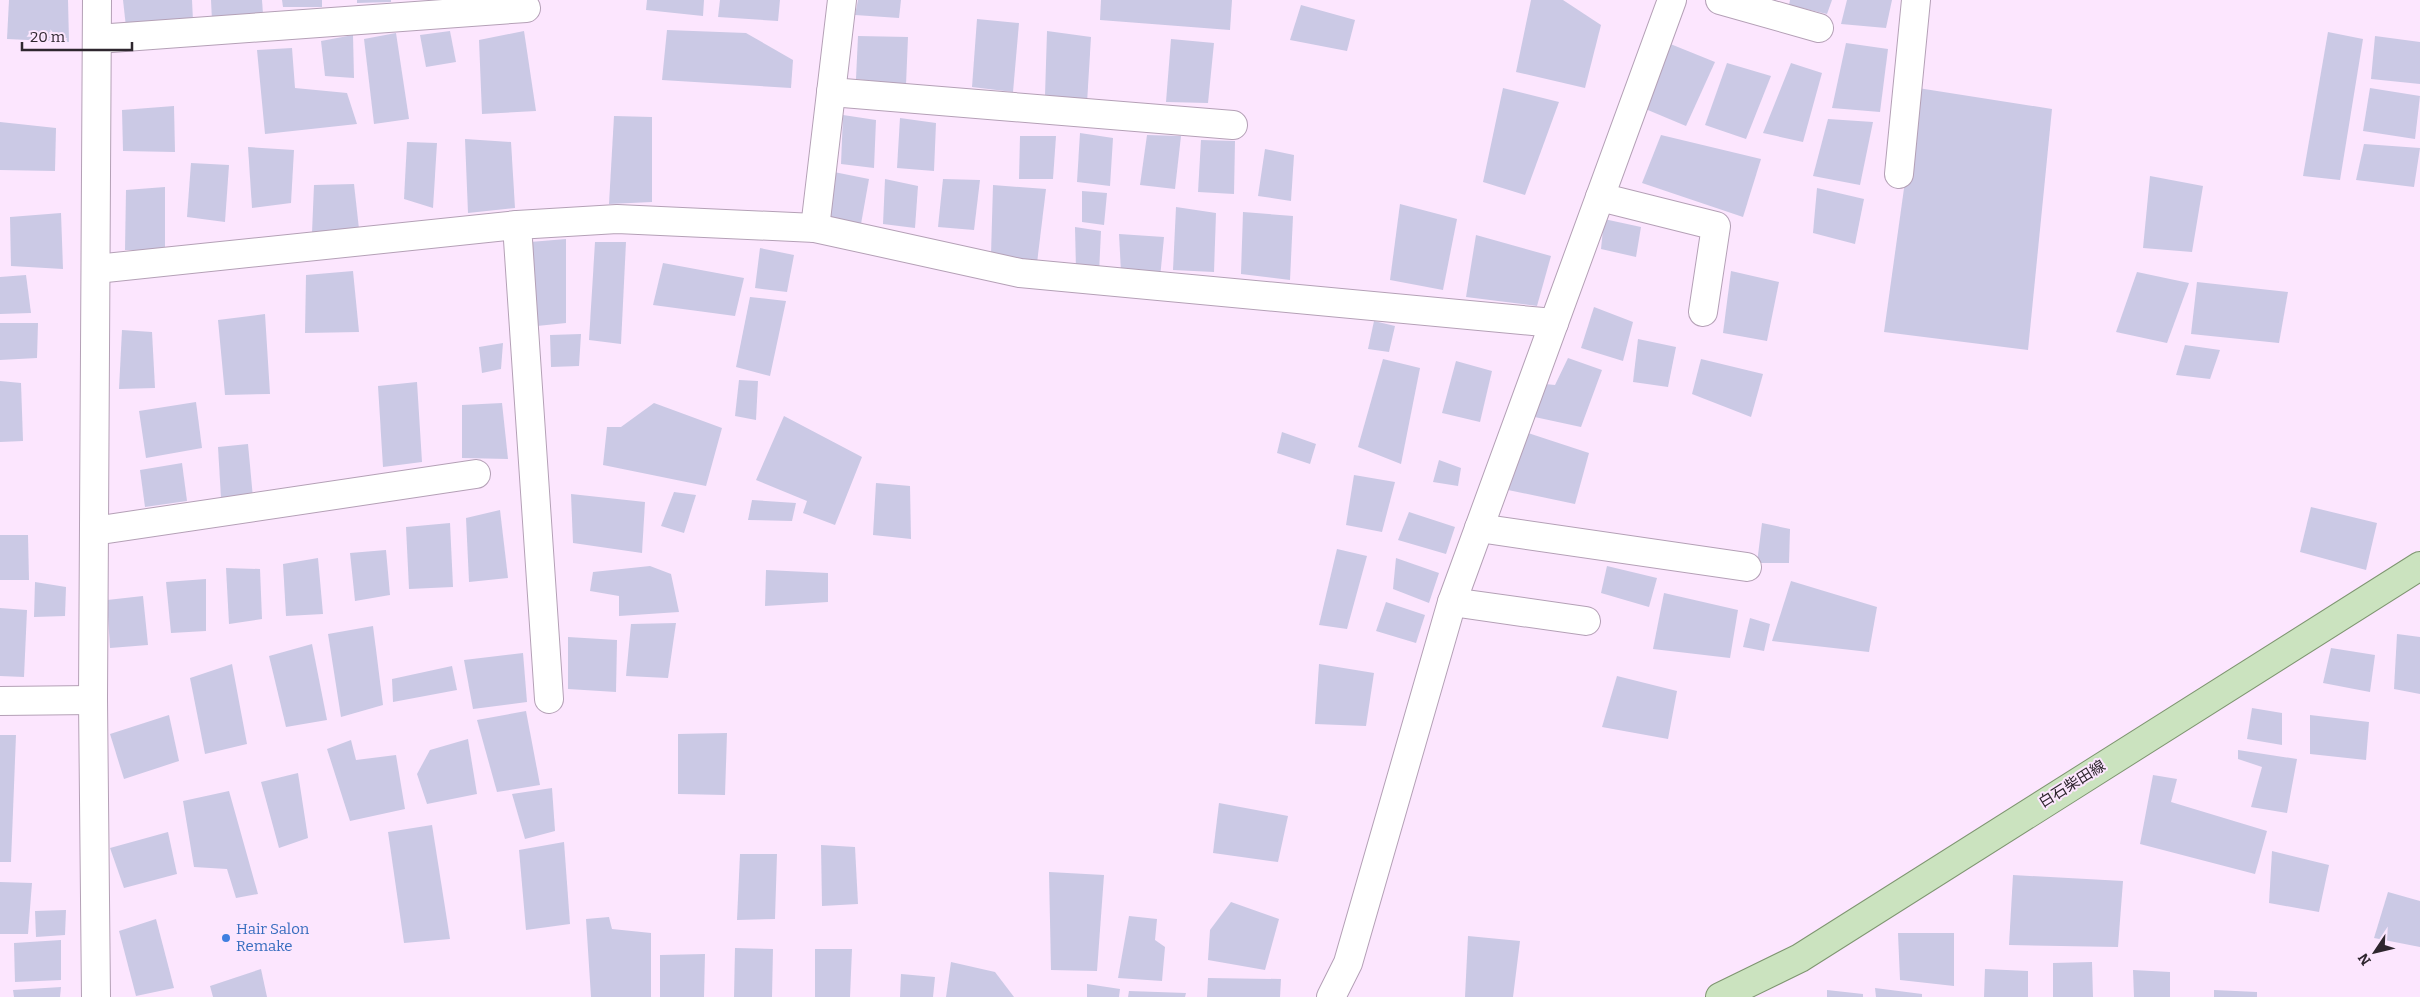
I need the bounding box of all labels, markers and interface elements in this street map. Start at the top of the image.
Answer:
scale bar [22,20,132,52]
text: 20 m [30,28,66,46]
street label: 白石柴田線 [2035,756,2109,812]
place label: Hair Salon Remake [236,920,310,955]
north arrow [2350,927,2400,977]
marker: Hair Salon Remake [220,932,232,944]
text: N [2355,950,2375,968]

